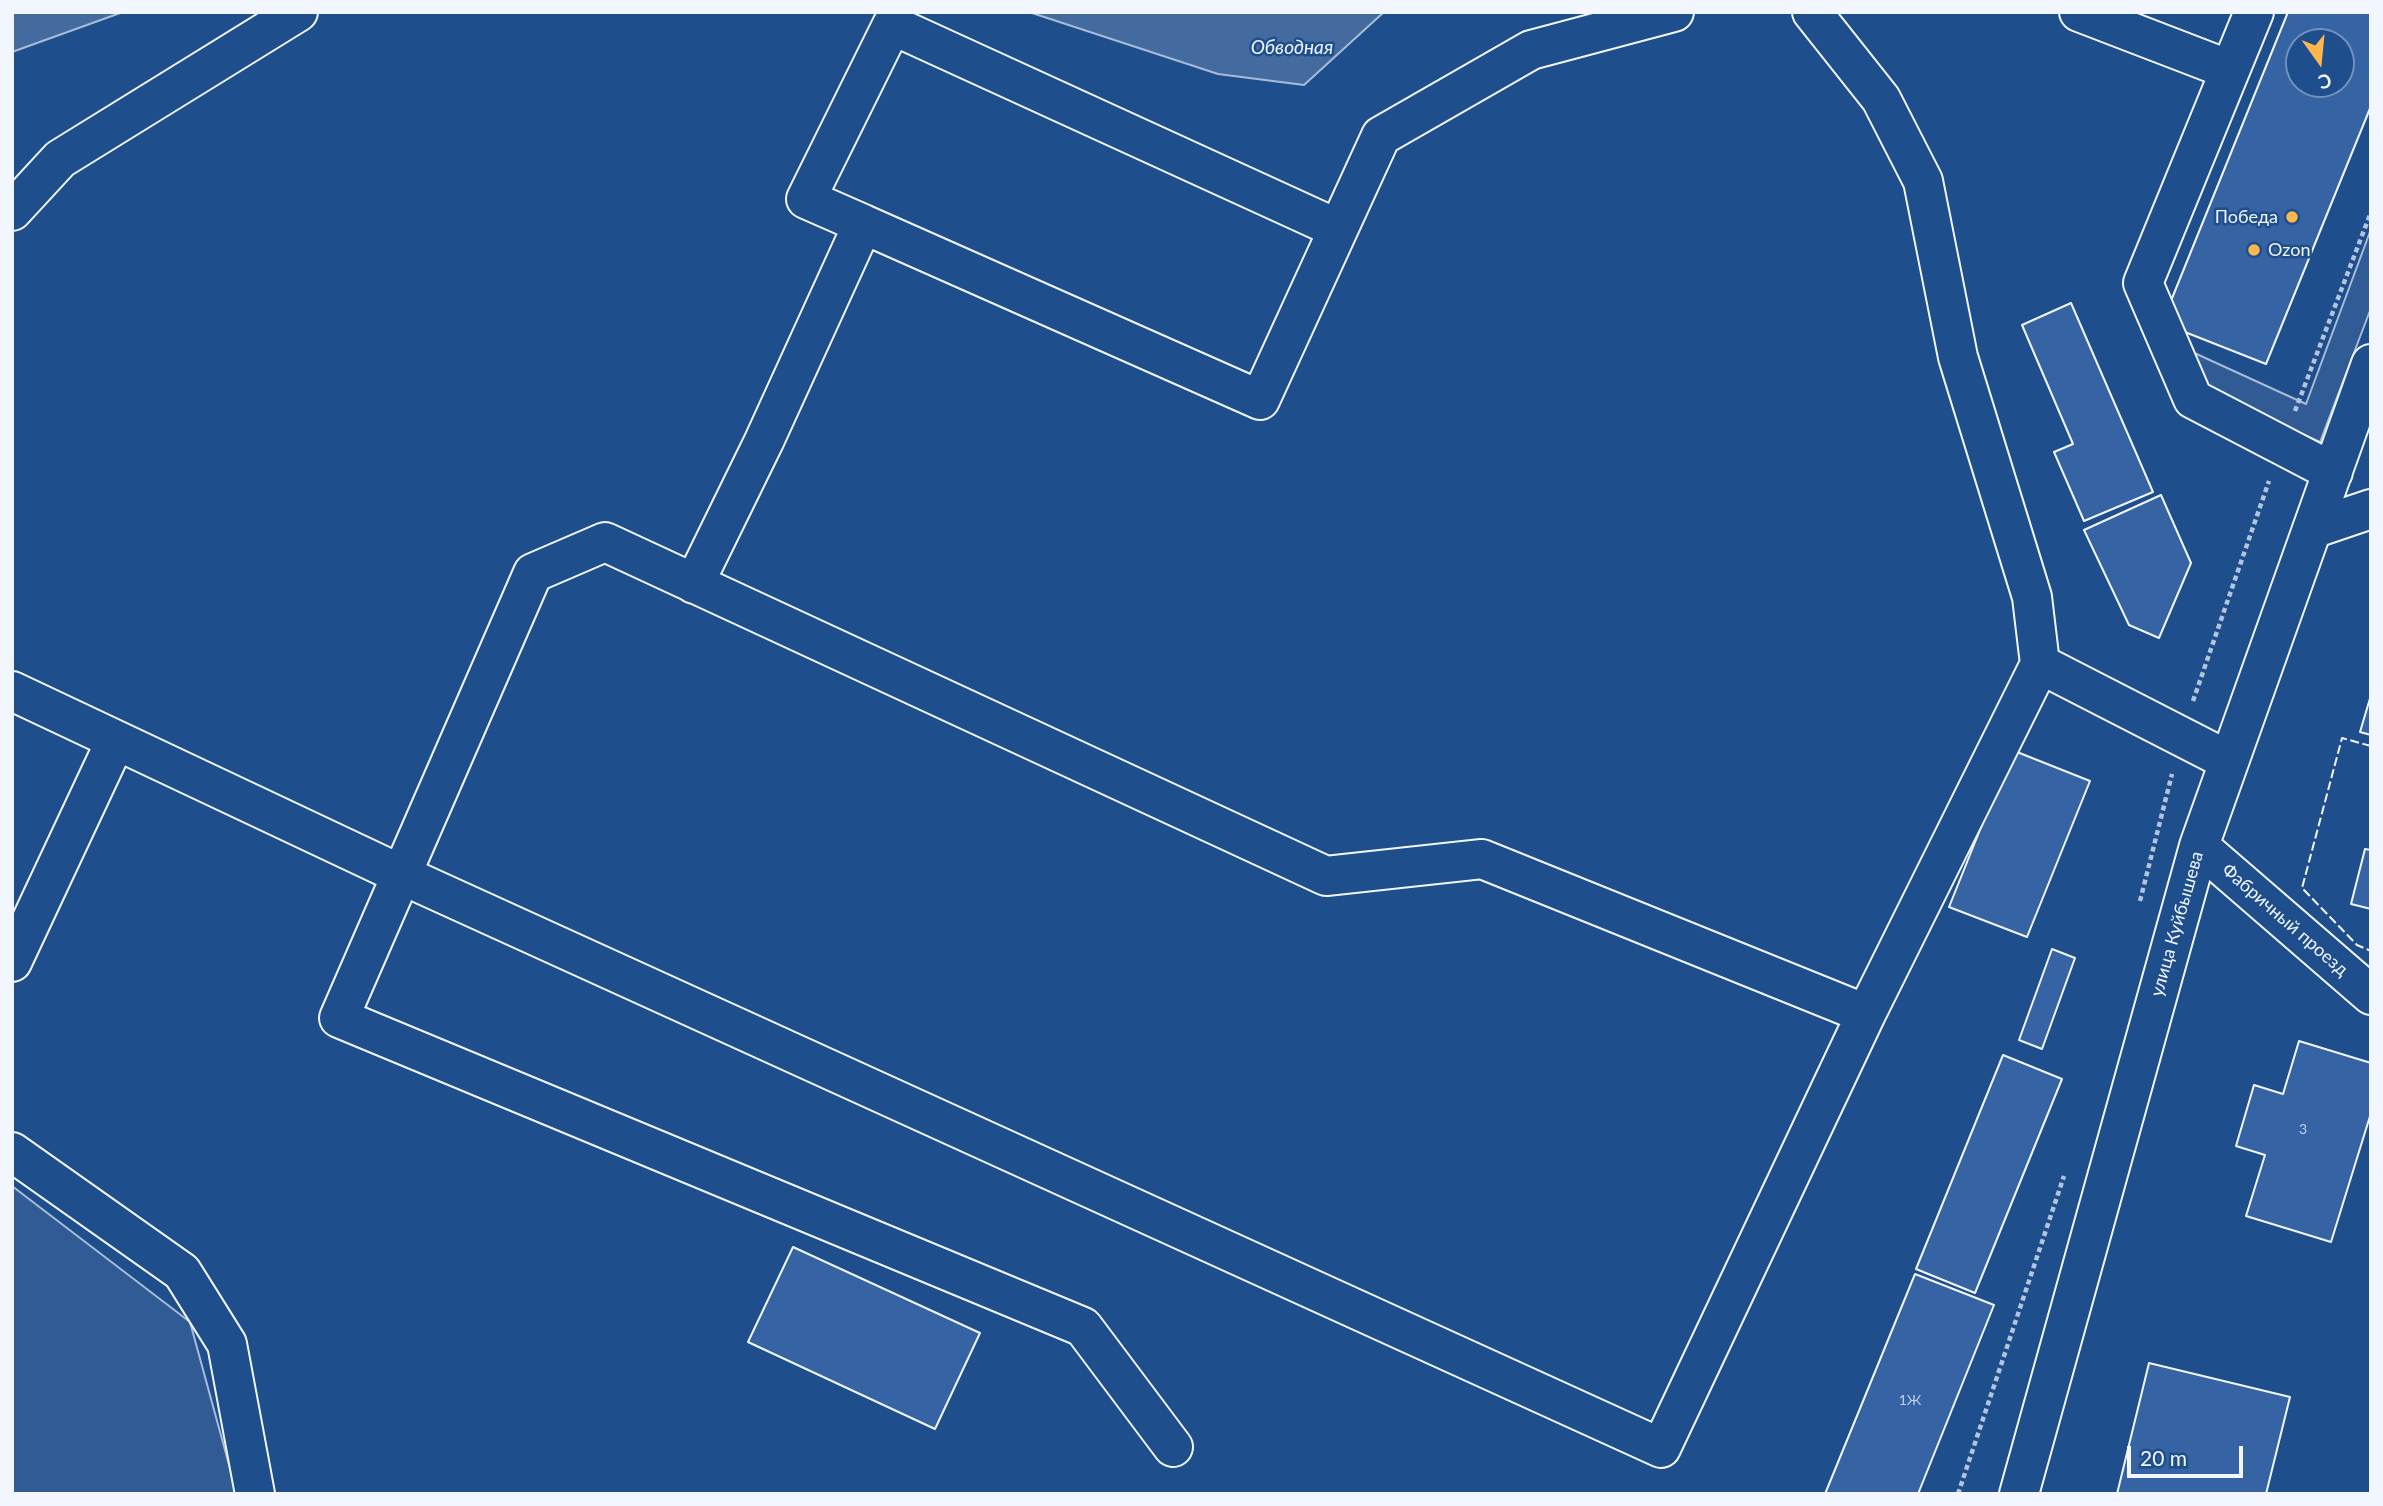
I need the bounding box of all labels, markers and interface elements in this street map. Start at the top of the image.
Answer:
north arrow [2285,28,2355,98]
water label: Обводная [1251,37,1333,59]
text: С [2316,69,2334,95]
place label: Победа [2215,206,2278,228]
marker: Победа [2284,209,2300,225]
place label: Ozon [2268,239,2310,261]
marker: Ozon [2246,242,2262,258]
street label: улица Куйбышева [2146,849,2208,999]
street label: Фабричный проезд [2217,859,2353,981]
house number: 3 [2299,1121,2307,1137]
house number: 1Ж [1899,1392,1921,1408]
scale bar [2131,1432,2246,1476]
text: 20 m [2140,1445,2187,1470]

